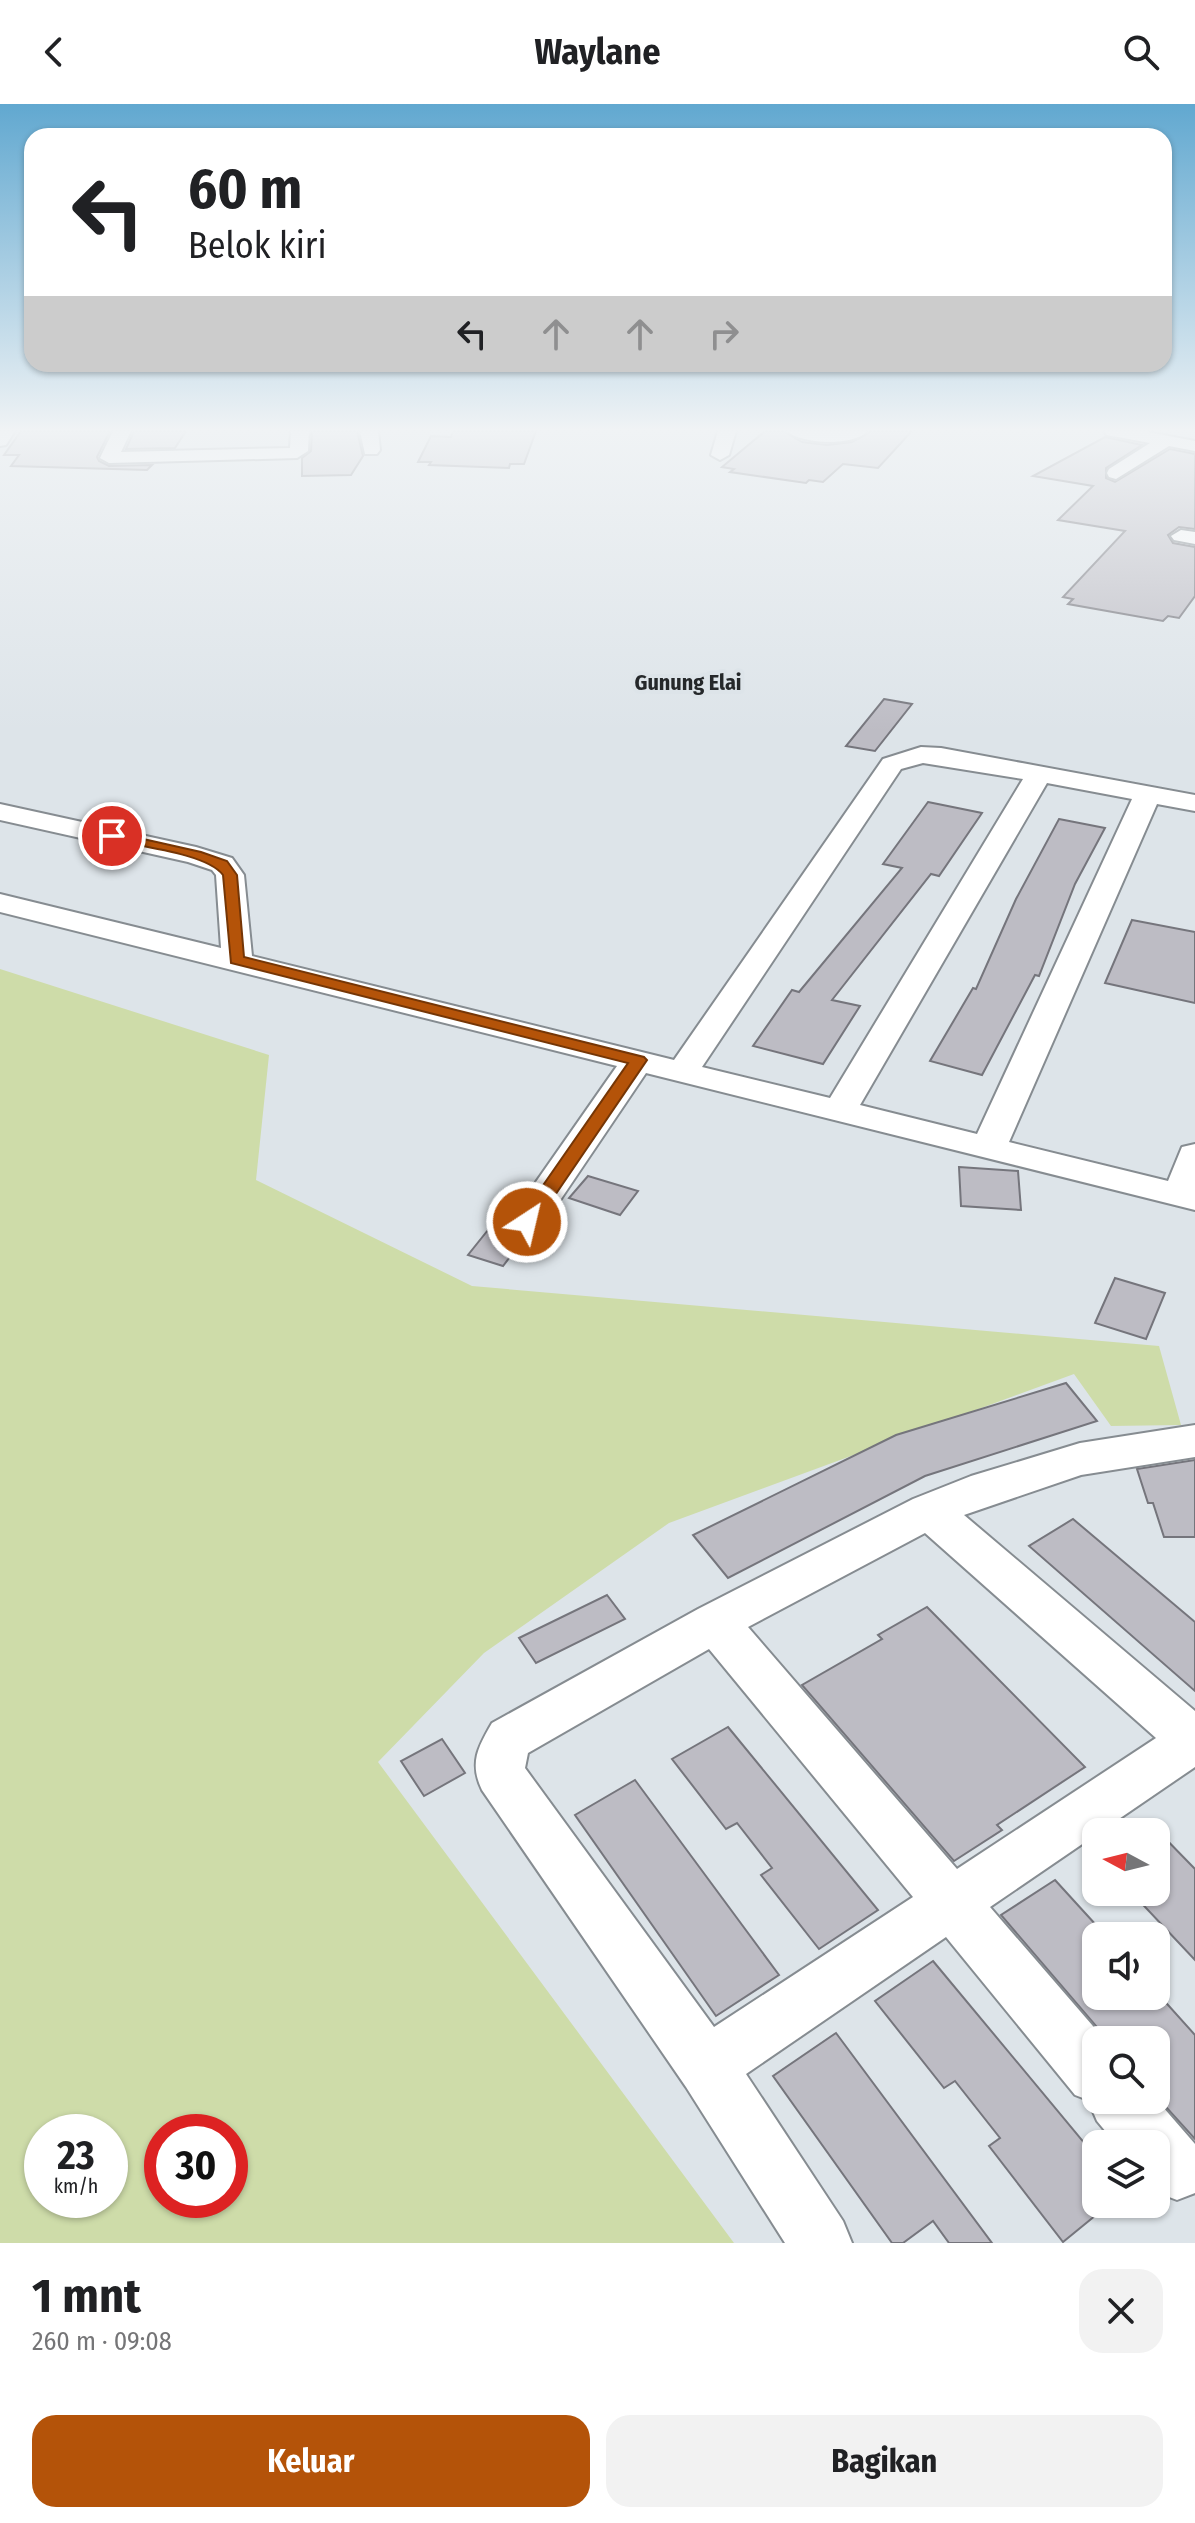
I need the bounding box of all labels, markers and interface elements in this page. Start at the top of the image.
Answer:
icon: back [32,30,76,74]
text: Waylane [535,30,660,74]
icon: search [1119,30,1163,74]
text: 60 m [188,156,302,223]
icon: left [56,160,160,264]
text: Belok kiri [188,224,326,268]
icon: left [450,312,494,356]
icon: ahead [534,312,578,356]
icon: ahead [618,312,662,356]
icon: right [702,312,746,356]
district label: Gunung Elai [634,669,742,696]
pin [78,802,146,870]
icon: arrive [90,814,134,858]
position arrow [485,1180,569,1264]
north arrow [1082,1818,1170,1906]
map controls [1082,1818,1170,2218]
button: sound [1082,1922,1170,2010]
button: search [1082,2026,1170,2114]
speed limit sign: 30 [144,2114,248,2218]
button: layers [1082,2130,1170,2218]
text: 23 [57,2132,95,2180]
text: km/h [54,2174,98,2198]
text: 1 mnt [32,2267,141,2325]
button: close [1079,2269,1163,2353]
text: 260 m · 09:08 [32,2326,172,2357]
button: Keluar [32,2415,590,2507]
button: Bagikan [606,2415,1163,2507]

